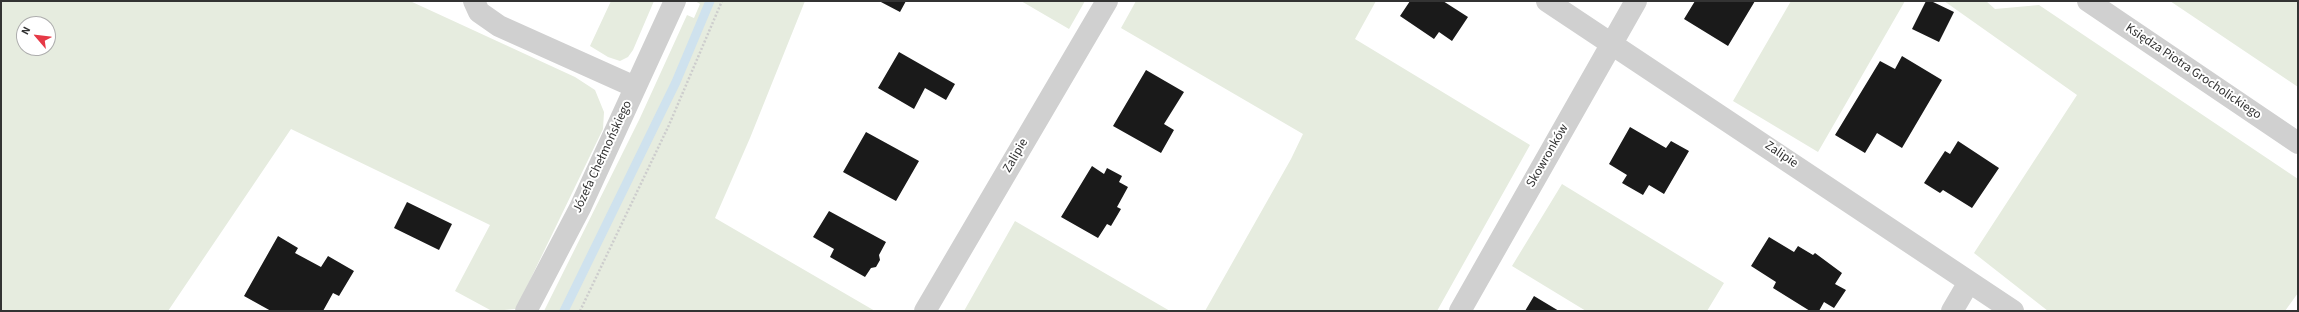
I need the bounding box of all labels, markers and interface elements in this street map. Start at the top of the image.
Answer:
north arrow [16,16,56,56]
street label: Księdza Piotra Grocholickiego [2122,21,2264,123]
text: N [18,24,34,37]
street label: Józefa Chełmońskiego [570,98,636,216]
street label: Skowronków [1524,122,1572,190]
street label: Zalipie [1000,136,1032,176]
street label: Zalipie [1761,138,1801,172]

